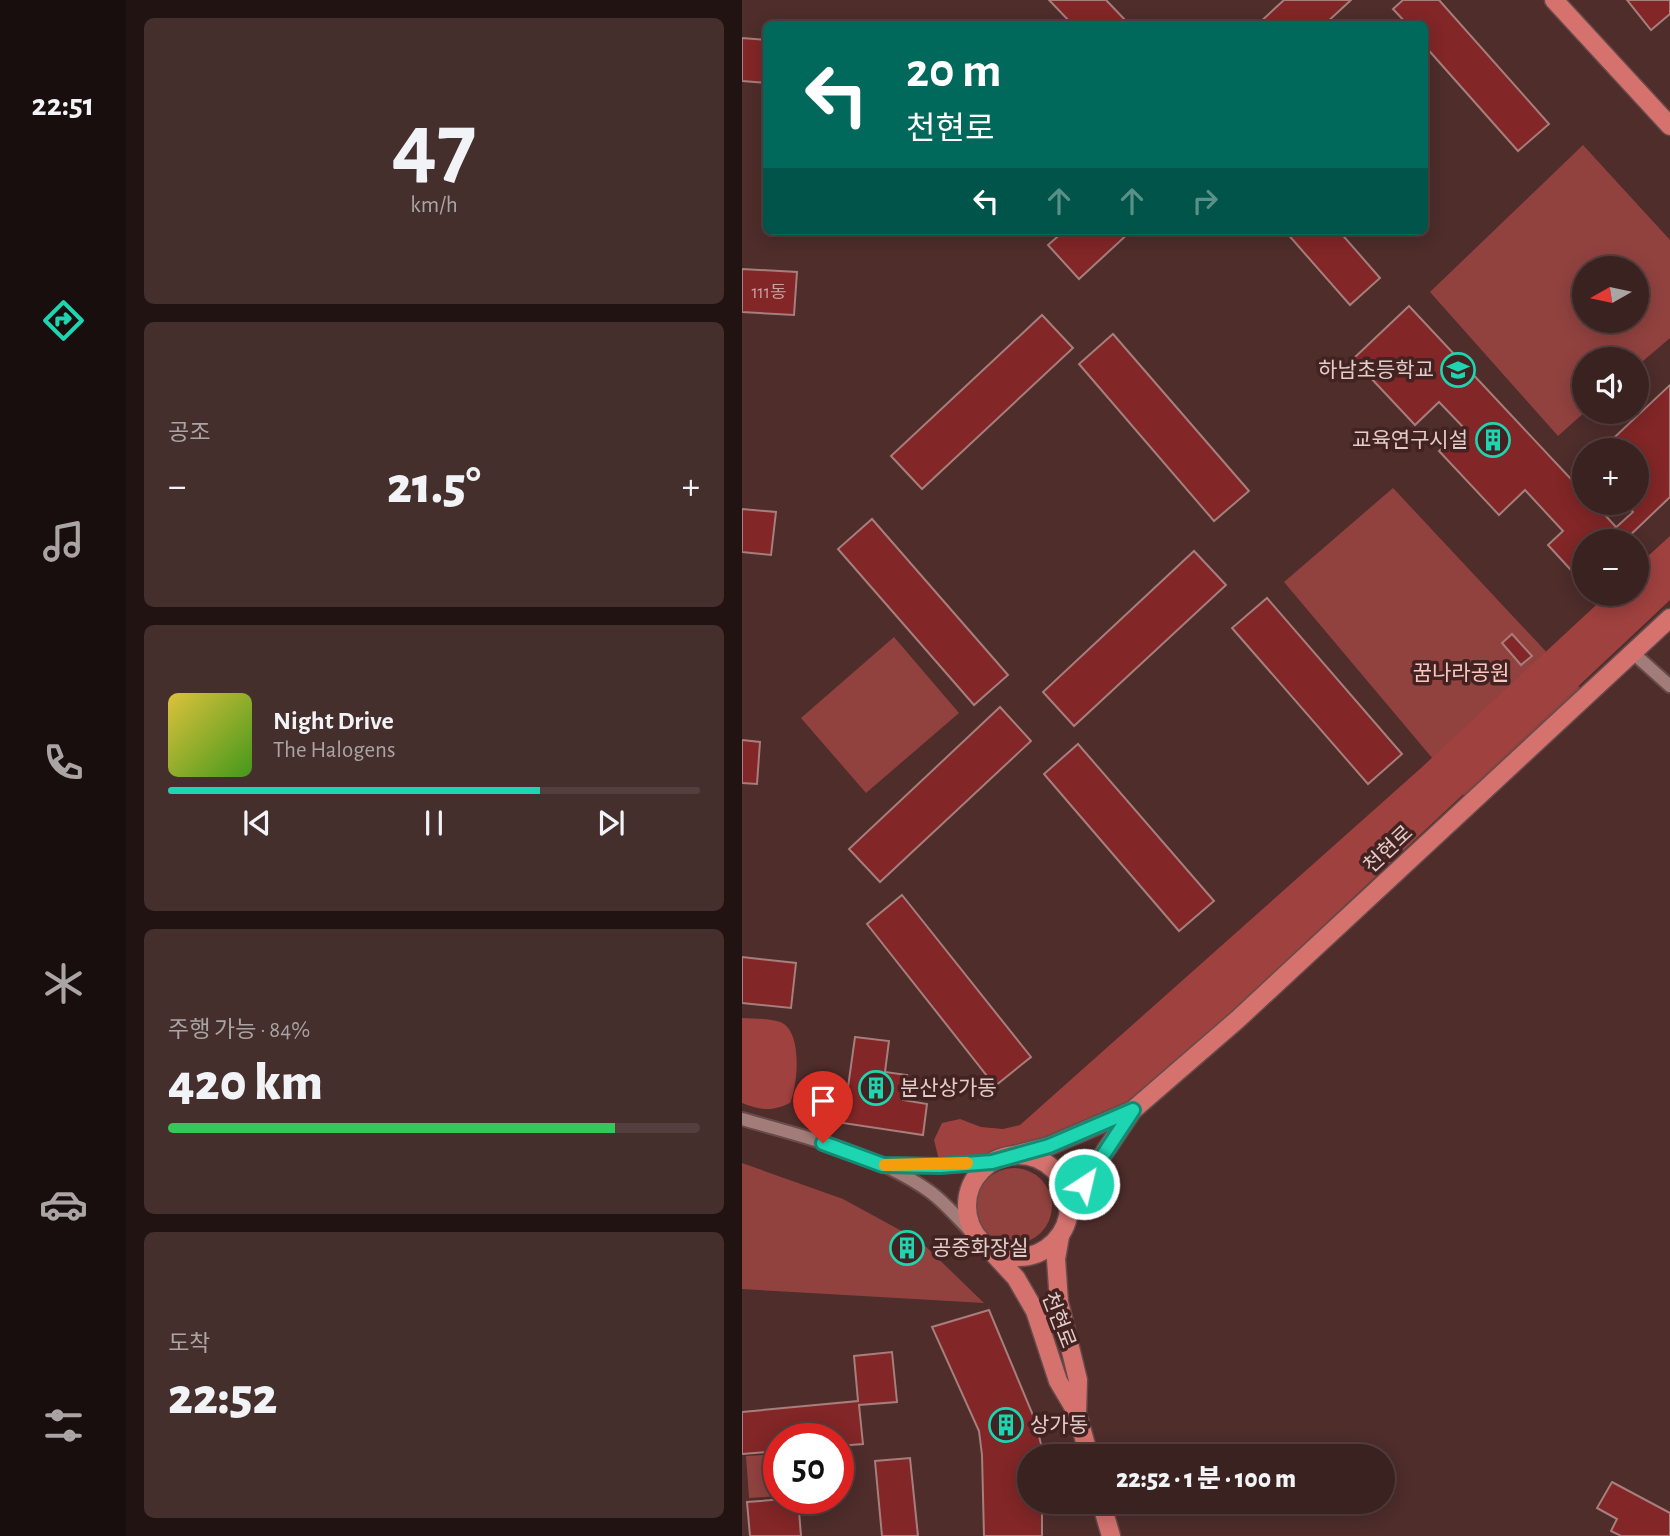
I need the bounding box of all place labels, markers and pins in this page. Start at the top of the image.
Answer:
school or university icon: 하남초등학교 [1439,351,1477,389]
place label: 하남초등학교 [1318,359,1434,381]
building icon: 교육연구시설 [1474,421,1512,459]
place label: 교육연구시설 [1352,429,1468,451]
building icon: 분산상가동 [857,1069,895,1107]
pin [793,1071,853,1143]
place label: 분산상가동 [900,1077,997,1099]
building icon: 공중화장실 [888,1229,926,1267]
place label: 공중화장실 [932,1237,1029,1259]
building icon: 상가동 [987,1406,1025,1444]
place label: 상가동 [1030,1414,1088,1436]

